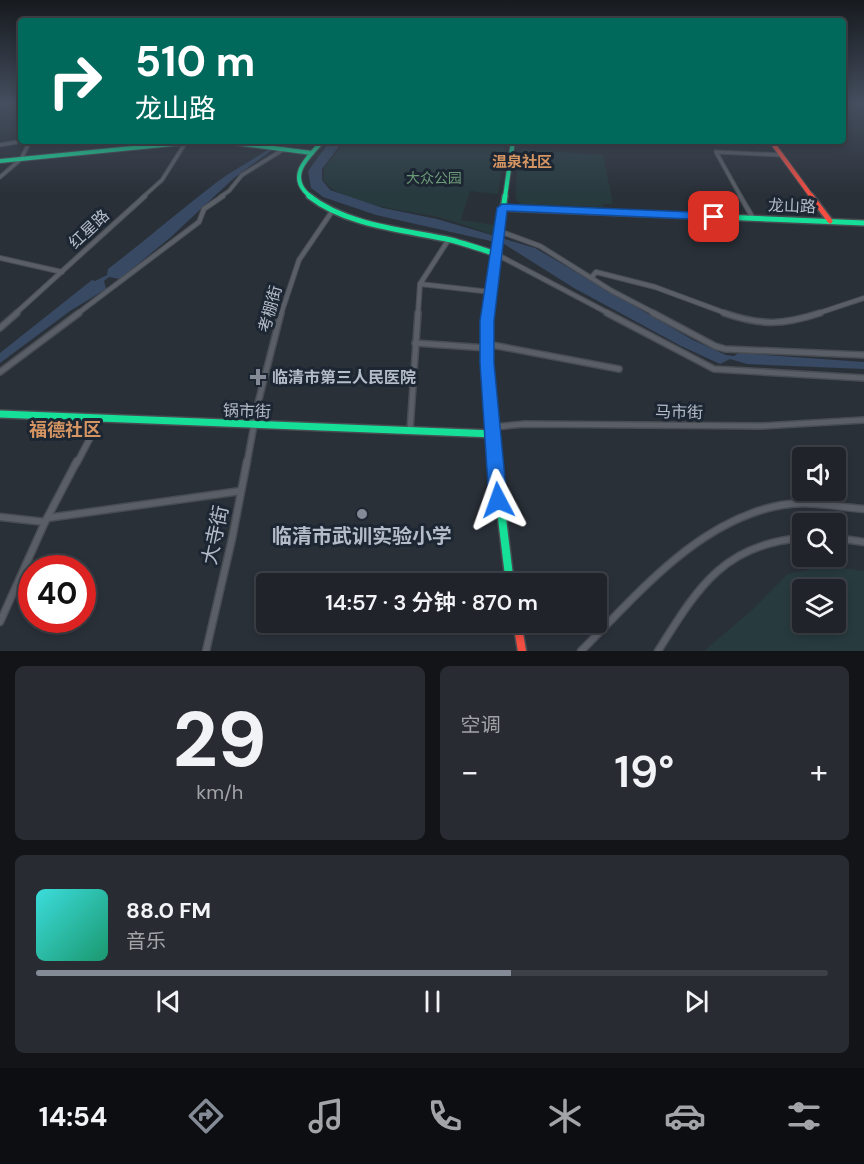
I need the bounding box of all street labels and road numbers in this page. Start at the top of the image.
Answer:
street label: 龙山路 [768,195,816,217]
street label: 红星路 [64,205,114,253]
street label: 考棚街 [254,283,286,335]
street label: 锅市街 [223,400,271,422]
street label: 马市街 [655,401,703,423]
street label: 大寺街 [196,503,234,567]

